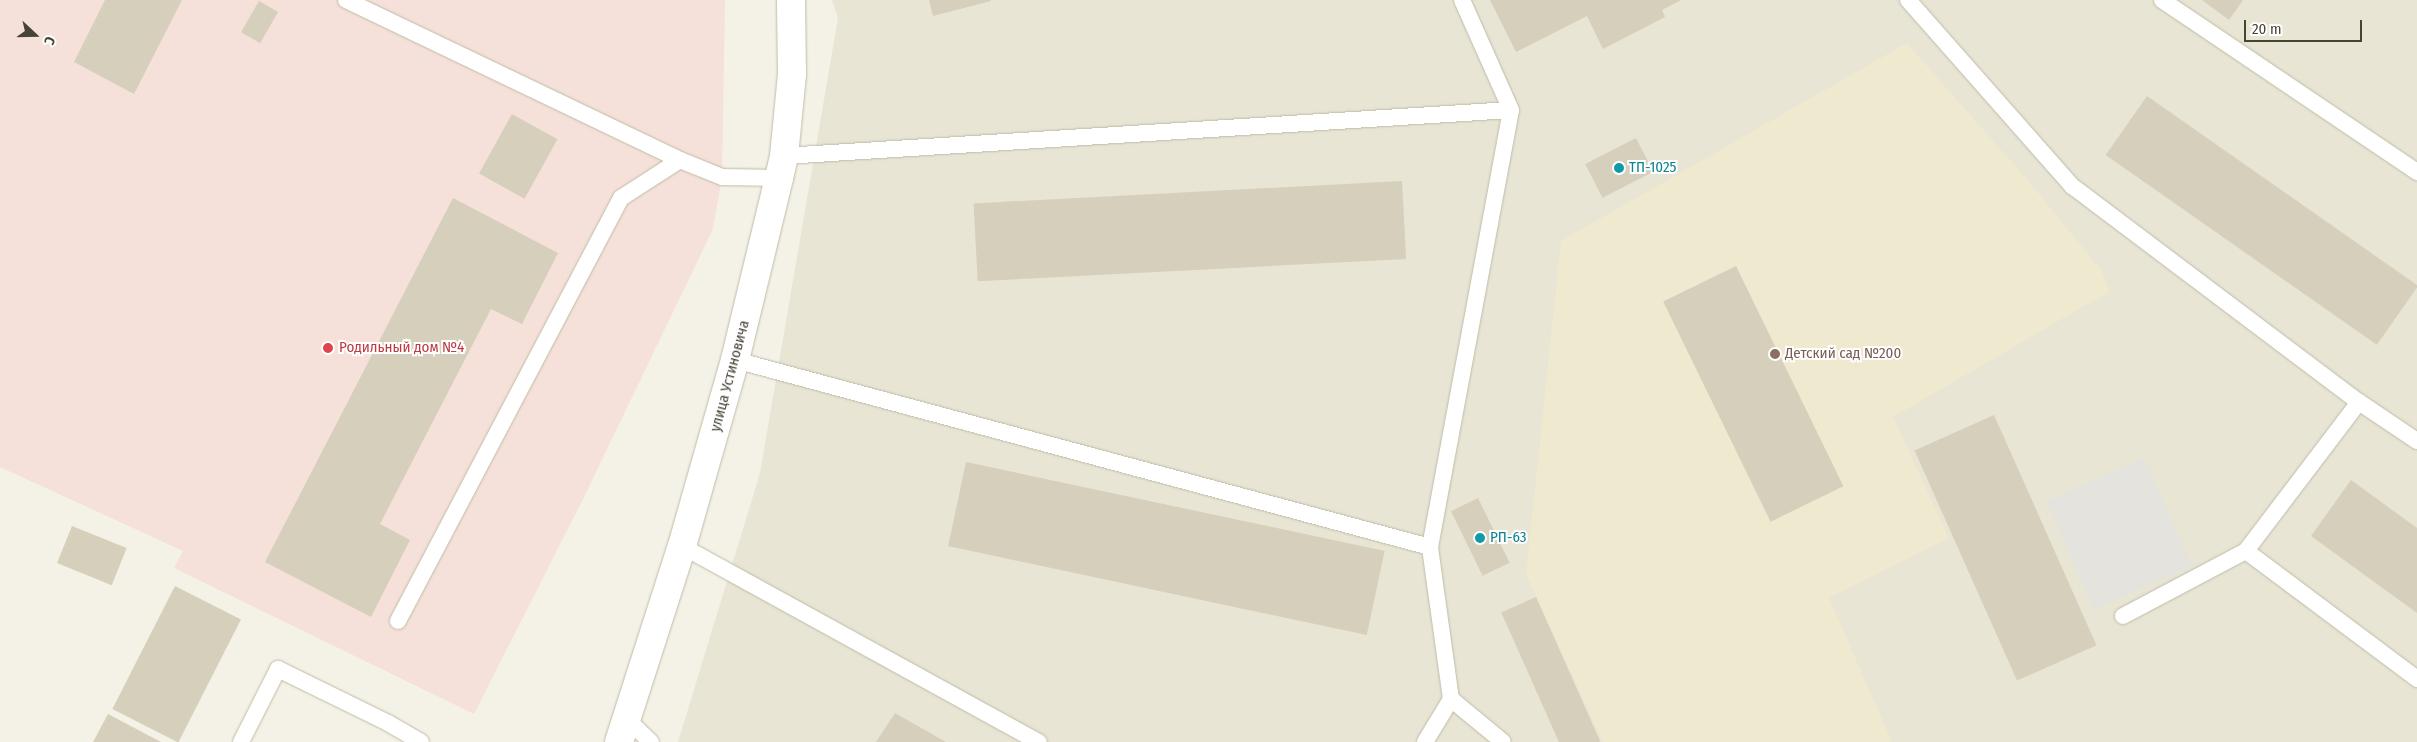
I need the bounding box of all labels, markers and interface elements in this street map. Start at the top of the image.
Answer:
north arrow [10,10,60,60]
scale bar [2247,10,2364,42]
text: 20 m [2252,20,2282,38]
text: С [40,34,59,47]
place label: ТП-1025 [1629,159,1676,177]
marker: ТП-1025 [1613,162,1625,174]
street label: улица Устиновича [706,318,754,434]
place label: Родильный дом №4 [339,339,464,357]
marker: Родильный дом №4 [321,341,335,355]
place label: Детский сад №200 [1785,345,1901,363]
marker: Детский сад №200 [1769,348,1781,360]
place label: РП-63 [1490,529,1527,547]
marker: РП-63 [1474,532,1486,544]

